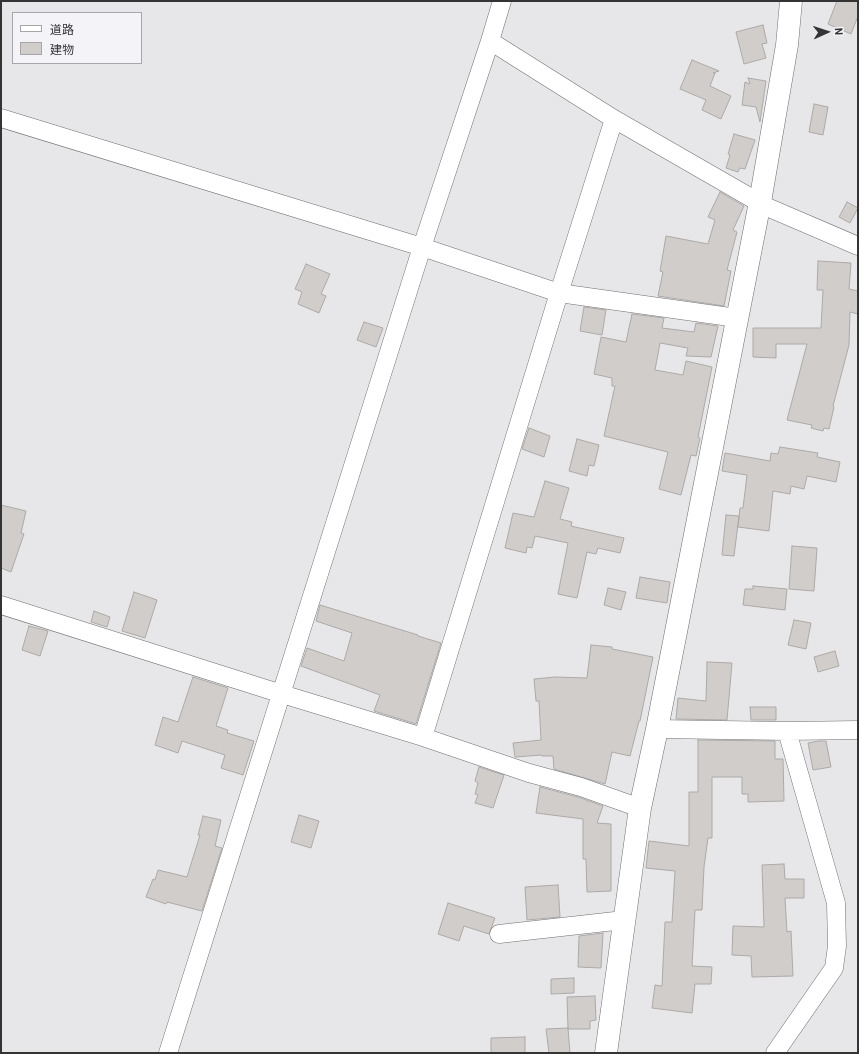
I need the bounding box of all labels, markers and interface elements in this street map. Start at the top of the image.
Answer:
legend [12,12,142,64]
north arrow [807,12,847,52]
text: 道路 [50,22,74,36]
text: N [833,27,846,35]
text: 建物 [50,42,74,56]

